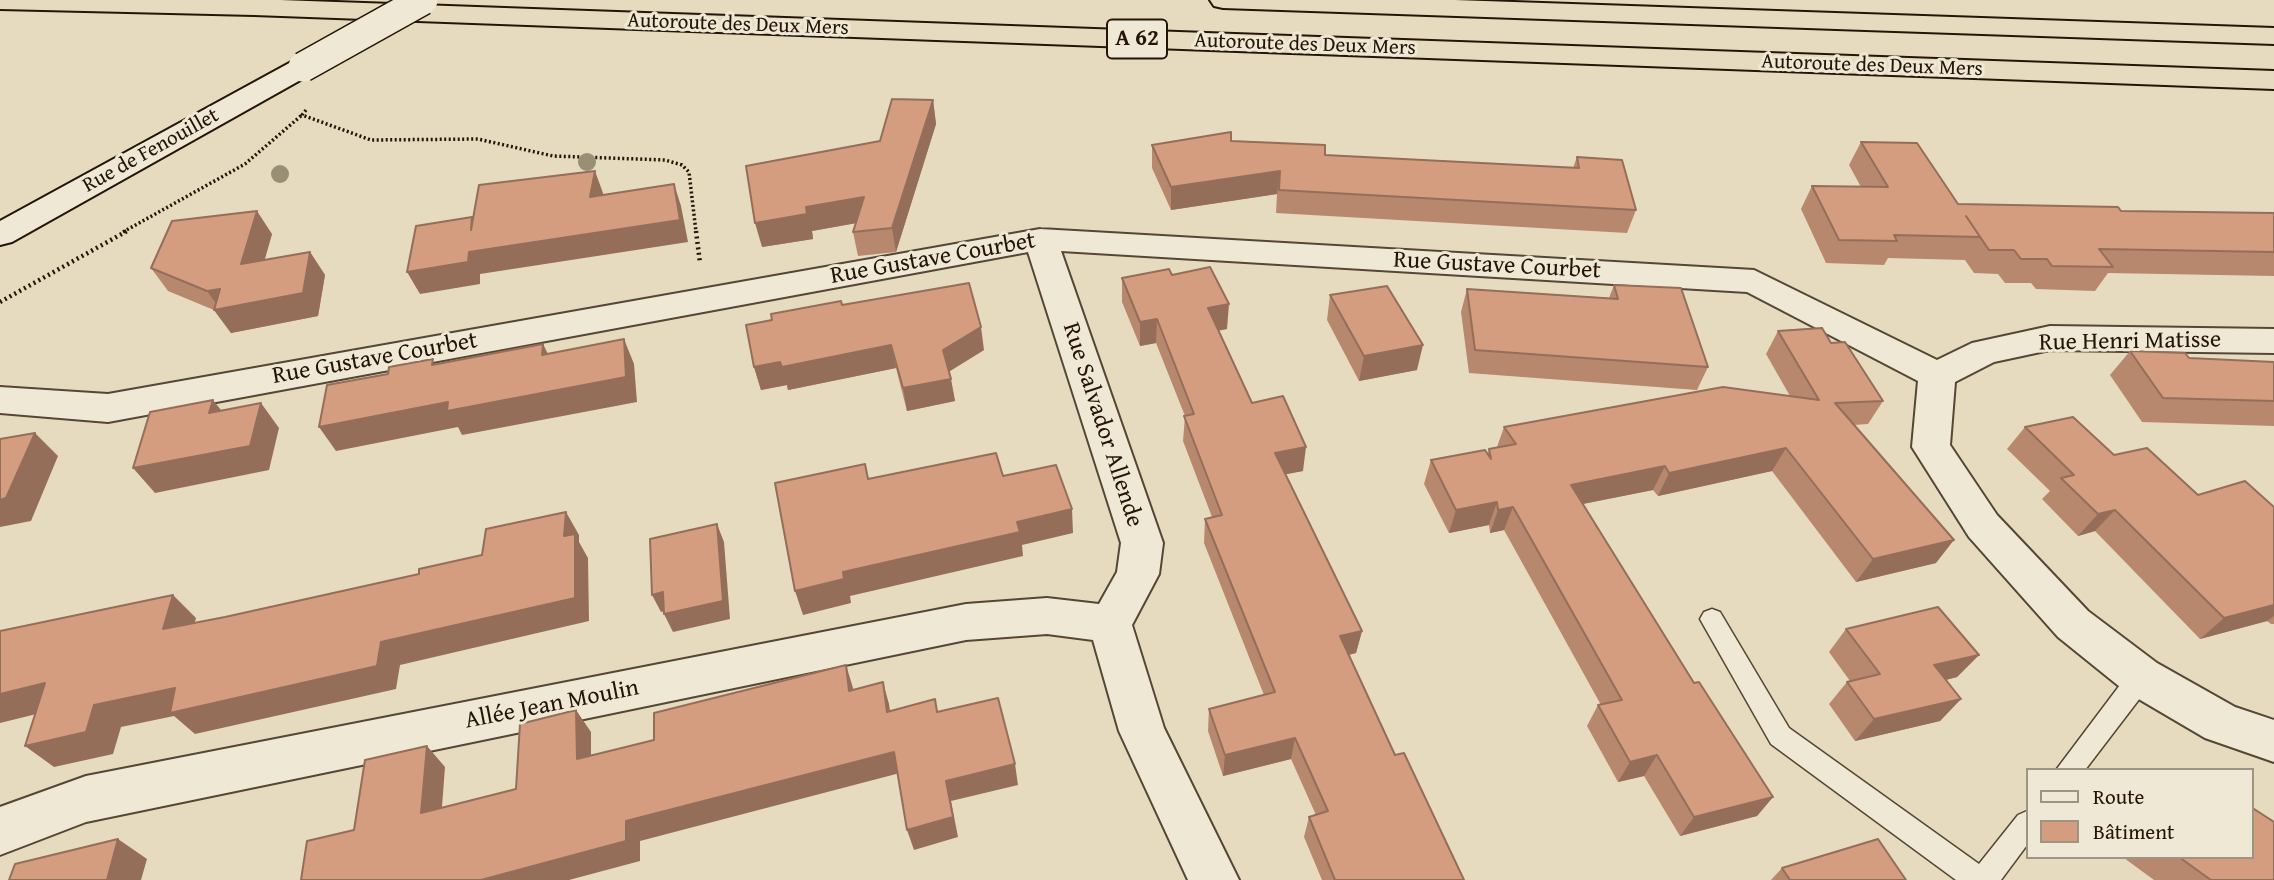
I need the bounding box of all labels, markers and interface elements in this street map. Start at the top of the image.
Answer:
street label: Autoroute des Deux Mers [627,9,849,41]
road number: A 62 [1107,20,1167,58]
street label: Autoroute des Deux Mers [1194,29,1416,61]
street label: Autoroute des Deux Mers [1761,50,1983,82]
street label: Rue de Fenouillet [79,103,223,199]
street label: Rue Gustave Courbet [828,227,1038,291]
street label: Rue Gustave Courbet [1393,246,1601,286]
street label: Rue Salvador Allende [1055,319,1149,531]
street label: Rue Henri Matisse [2039,326,2221,358]
street label: Rue Gustave Courbet [270,327,480,391]
street label: Allée Jean Moulin [463,674,641,736]
legend [2025,768,2253,859]
text: Route [2093,781,2144,812]
text: Bâtiment [2093,816,2174,847]

